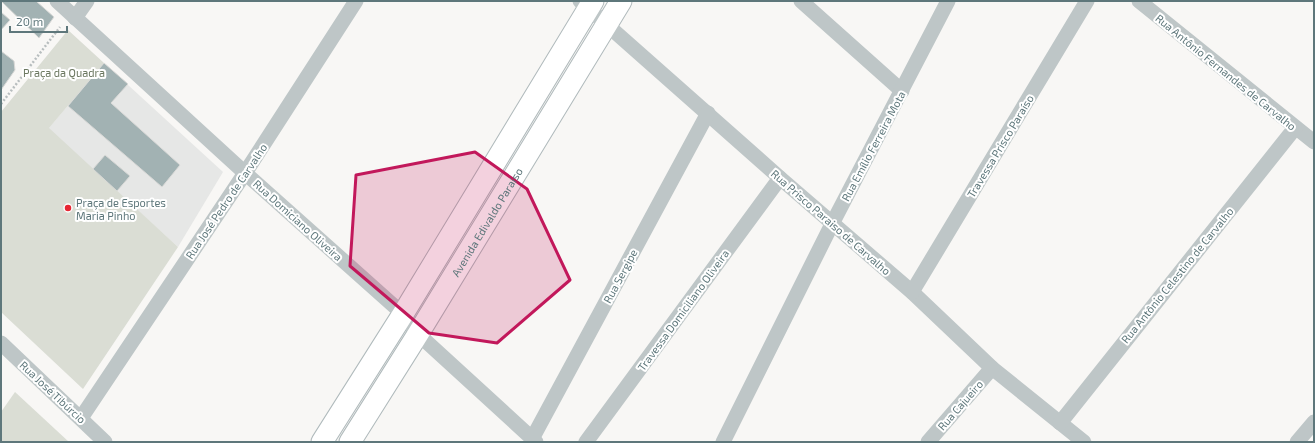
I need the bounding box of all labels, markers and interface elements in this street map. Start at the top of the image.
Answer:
scale bar [10,8,67,34]
street label: Rua Antônio Fernandes de Carvalho [1153,11,1299,133]
text: 20 m [16,14,43,28]
park label: Praça da Quadra [23,66,105,80]
street label: Rua Emílio Ferreira Mota [838,89,908,203]
street label: Travessa Prisco Paraíso [964,92,1036,200]
street label: Rua José Pedro de Carvalho [183,141,269,261]
street label: Avenida Edivaldo Paraiso [448,165,525,279]
street label: Rua Prisco Paraiso de Carvalho [769,167,893,277]
street label: Rua Domiciano Oliveira [251,177,345,263]
place label: Praça de Esportes Maria Pinho [76,196,166,222]
marker: Praça de Esportes Maria Pinho [63,203,73,213]
street label: Rua Antônio Celestino de Carvalho [1118,205,1236,345]
street label: Rua Sergipe [600,247,640,305]
street label: Travessa Domiciliano Oliveira [635,247,731,373]
street label: Rua José Tibúrcio [17,358,89,426]
street label: Rua Cajueiro [935,377,986,433]

